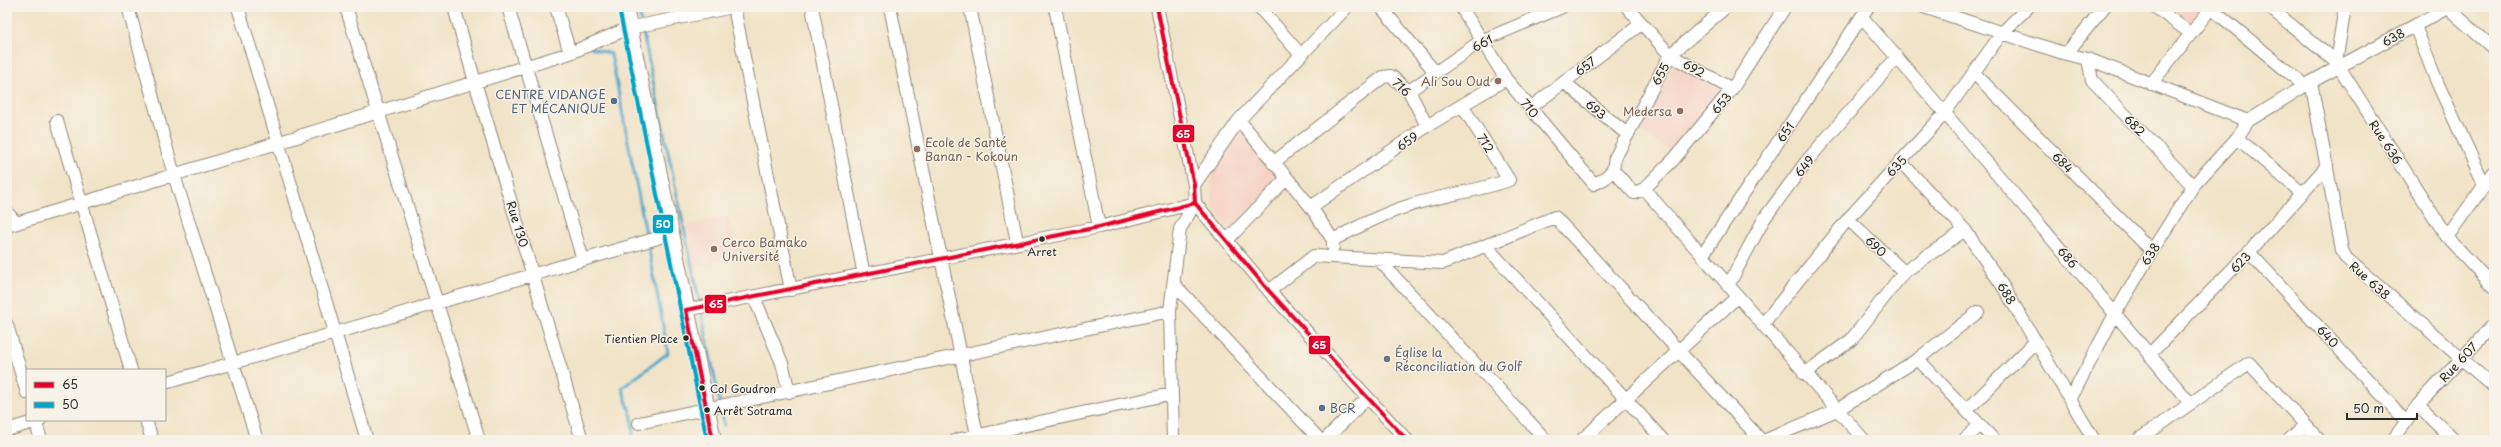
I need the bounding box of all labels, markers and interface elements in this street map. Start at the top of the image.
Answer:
street label: 638 [2378,23,2408,51]
street label: 661 [1468,30,1496,56]
street label: 657 [1571,52,1600,80]
street label: 692 [1679,55,1709,81]
street label: 655 [1647,59,1673,89]
place label: Ali Sou Oud [1421,72,1491,90]
street label: 716 [1389,74,1415,100]
marker: Ali Sou Oud [1493,76,1503,86]
place label: CENTRE VIDANGE ET MÉCANIQUE [495,85,606,117]
street label: 653 [1707,88,1736,118]
street label: 710 [1517,95,1543,122]
street label: 693 [1582,95,1611,123]
marker: CENTRE VIDANGE ET MÉCANIQUE [609,96,619,106]
place label: Medersa [1623,102,1672,120]
marker: Medersa [1675,106,1685,116]
street label: 682 [2120,110,2150,140]
street label: Rue 636 [2365,116,2407,168]
street label: 651 [1772,118,1798,146]
line badge: 65 [1172,124,1195,143]
text: 65 [1176,125,1190,142]
street label: 659 [1392,127,1422,155]
street label: 712 [1473,130,1499,156]
place label: Ecole de Santé Banan - Kokoun [925,133,1018,165]
marker: Ecole de Santé Banan - Kokoun [912,144,922,154]
street label: 684 [2048,147,2078,177]
street label: 649 [1790,151,1818,181]
street label: 635 [1881,151,1911,181]
street label: Rue 130 [502,199,534,250]
line badge: 50 [652,214,674,234]
text: 50 [655,215,671,232]
street label: 690 [1861,231,1891,261]
place label: Cerco Bamako Université [722,233,808,265]
marker: Arret [1037,234,1047,244]
street label: 638 [2136,239,2164,269]
street label: 686 [2054,242,2083,272]
place label: Arret [1027,243,1057,260]
marker: Cerco Bamako Université [709,244,719,254]
street label: 623 [2225,247,2255,277]
street label: Rue 638 [2346,257,2394,303]
street label: 688 [1993,278,2021,308]
line badge: 65 [704,294,727,314]
text: 65 [709,295,723,312]
street label: 640 [2313,321,2343,351]
place label: Tientien Place [604,330,679,347]
marker: Tientien Place [681,333,691,343]
line badge: 65 [1308,335,1331,355]
text: 65 [1312,336,1326,353]
street label: Rue 607 [2435,338,2481,386]
place label: Église la Réconciliation du Golf [1395,343,1523,375]
marker: Église la Réconciliation du Golf [1382,354,1392,364]
legend [26,369,166,421]
text: 65 [62,375,78,393]
place label: Col Goudron [710,380,776,397]
marker: Col Goudron [697,383,707,393]
text: 50 [62,395,79,413]
scale bar [2347,395,2417,421]
place label: BCR [1330,399,1356,417]
text: 50 m [2353,399,2384,417]
place label: Arrêt Sotrama [714,402,793,419]
marker: BCR [1317,403,1327,413]
marker: Arrêt Sotrama [702,405,712,415]

